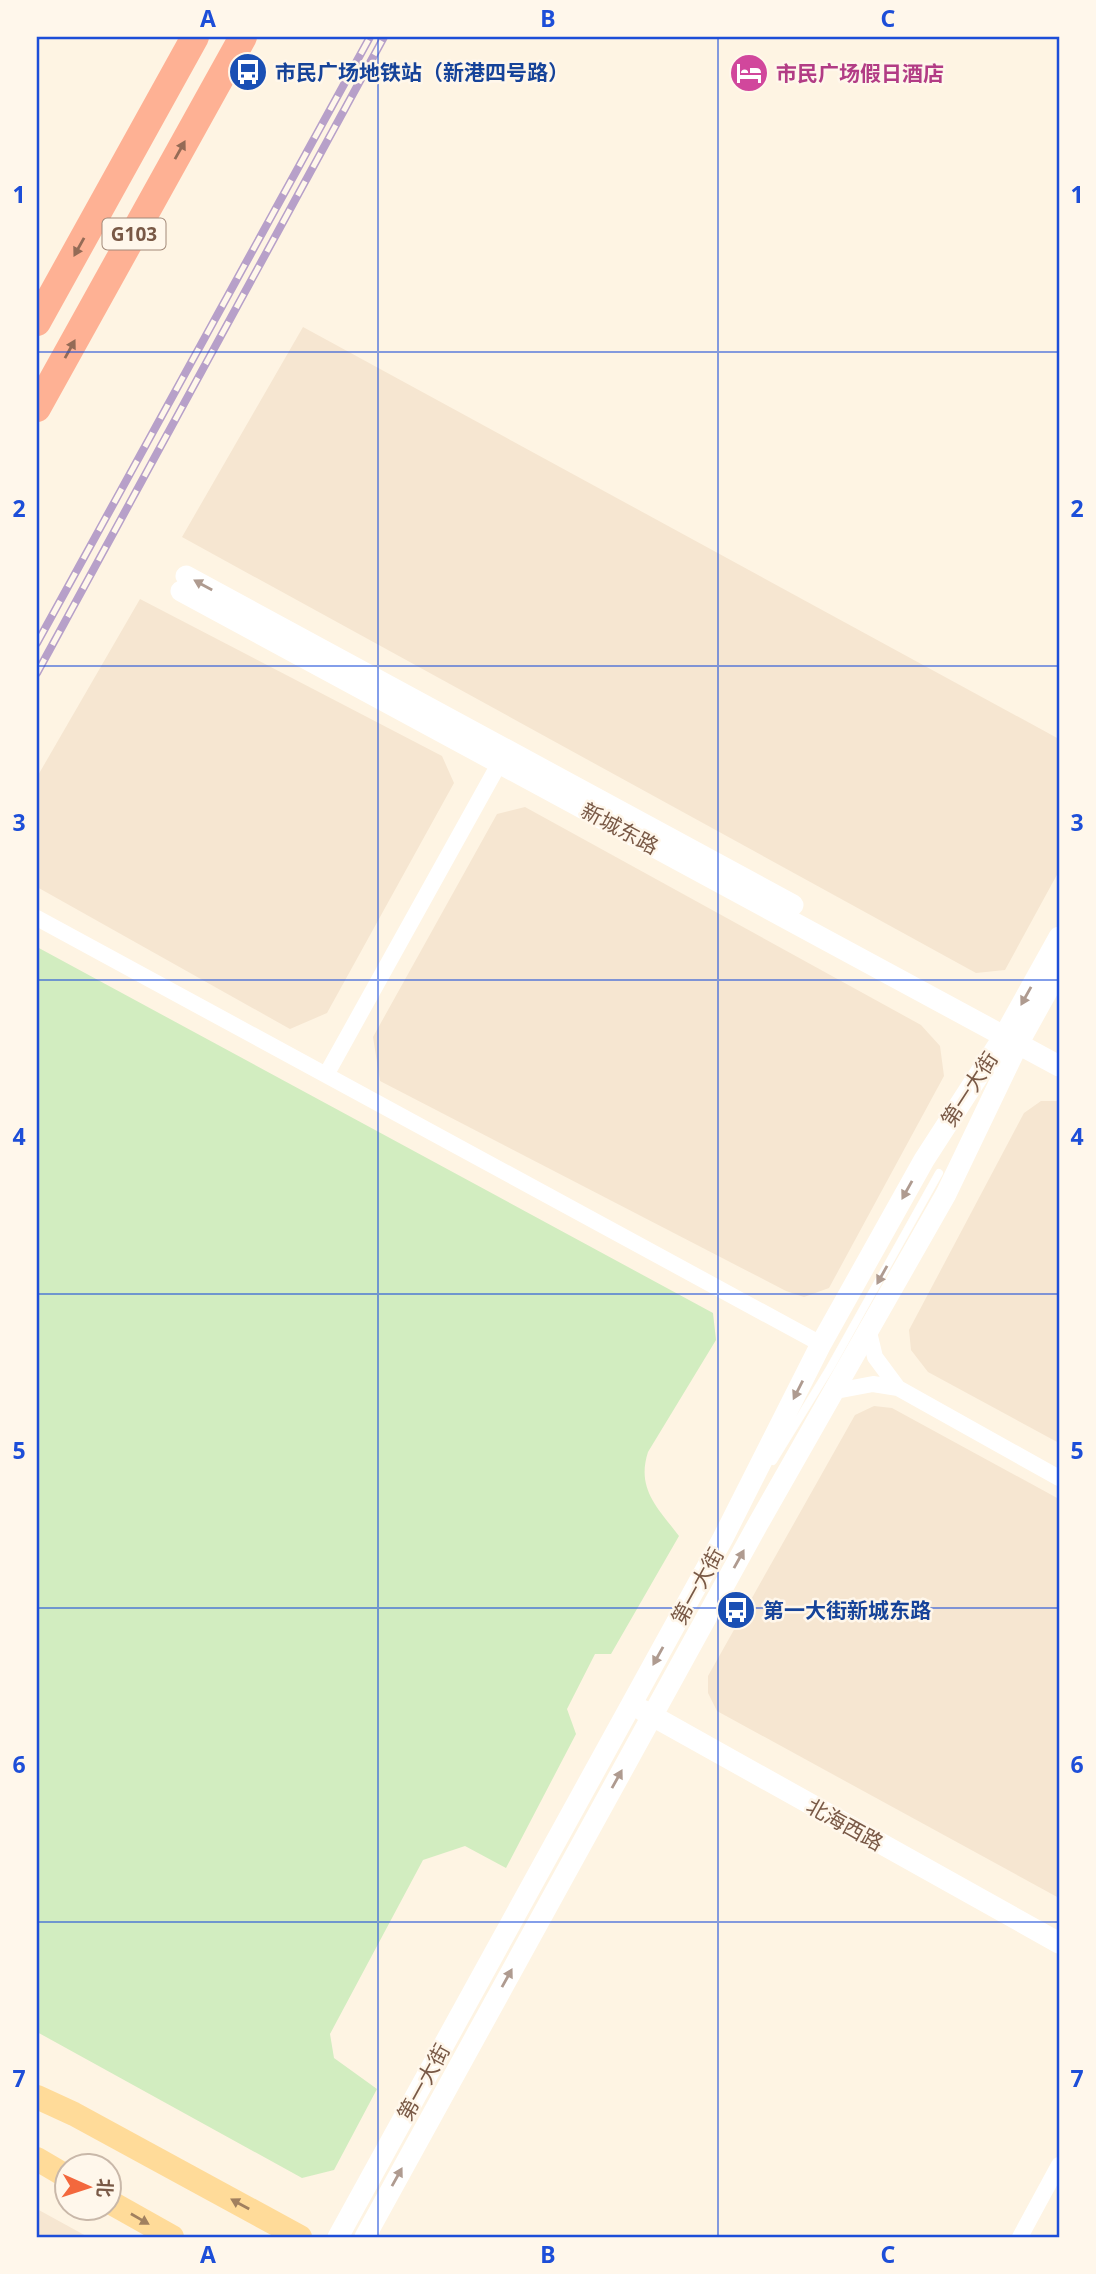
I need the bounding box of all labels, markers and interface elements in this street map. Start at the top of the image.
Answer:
text: A [200,2,216,34]
text: B [540,2,556,34]
text: C [881,2,896,34]
bus stop icon: 市民广场地铁站（新港四号路） [227,51,269,93]
hotel icon: 市民广场假日酒店 [728,52,770,94]
place label: 市民广场地铁站（新港四号路） [275,58,569,86]
place label: 市民广场假日酒店 [776,59,944,87]
one-way arrow [174,140,186,159]
text: 1 [12,178,26,210]
text: 1 [1070,178,1084,210]
road number: G103 [102,218,166,250]
one-way arrow [73,237,85,256]
one-way arrow [64,339,76,358]
text: 2 [12,492,26,524]
text: 2 [1070,492,1084,524]
one-way arrow [193,579,212,591]
street label: 新城东路 [576,796,664,860]
text: 3 [12,806,26,838]
text: 3 [1070,806,1084,838]
one-way arrow [1020,986,1032,1006]
street label: 第一大街 [934,1046,1004,1132]
text: 4 [12,1120,26,1152]
text: 4 [1070,1120,1084,1152]
one-way arrow [901,1180,913,1200]
one-way arrow [876,1265,888,1285]
one-way arrow [793,1380,804,1400]
text: 5 [12,1434,26,1466]
text: 5 [1070,1434,1084,1466]
street label: 第一大街 [664,1542,730,1630]
one-way arrow [733,1549,745,1568]
bus stop icon: 第一大街新城东路 [715,1589,757,1631]
place label: 第一大街新城东路 [763,1596,931,1624]
one-way arrow [652,1646,664,1666]
text: 6 [12,1748,26,1780]
text: 6 [1070,1748,1084,1780]
one-way arrow [611,1769,623,1789]
street label: 北海西路 [801,1791,889,1857]
one-way arrow [501,1969,513,1988]
street label: 第一大街 [390,2038,456,2126]
text: 7 [12,2062,26,2094]
text: 7 [1070,2062,1084,2094]
north arrow [52,2152,122,2222]
one-way arrow [391,2167,403,2187]
text: 北 [91,2178,118,2198]
one-way arrow [230,2199,250,2210]
one-way arrow [131,2213,150,2225]
text: A [200,2238,216,2270]
text: B [540,2238,556,2270]
text: C [881,2238,896,2270]

